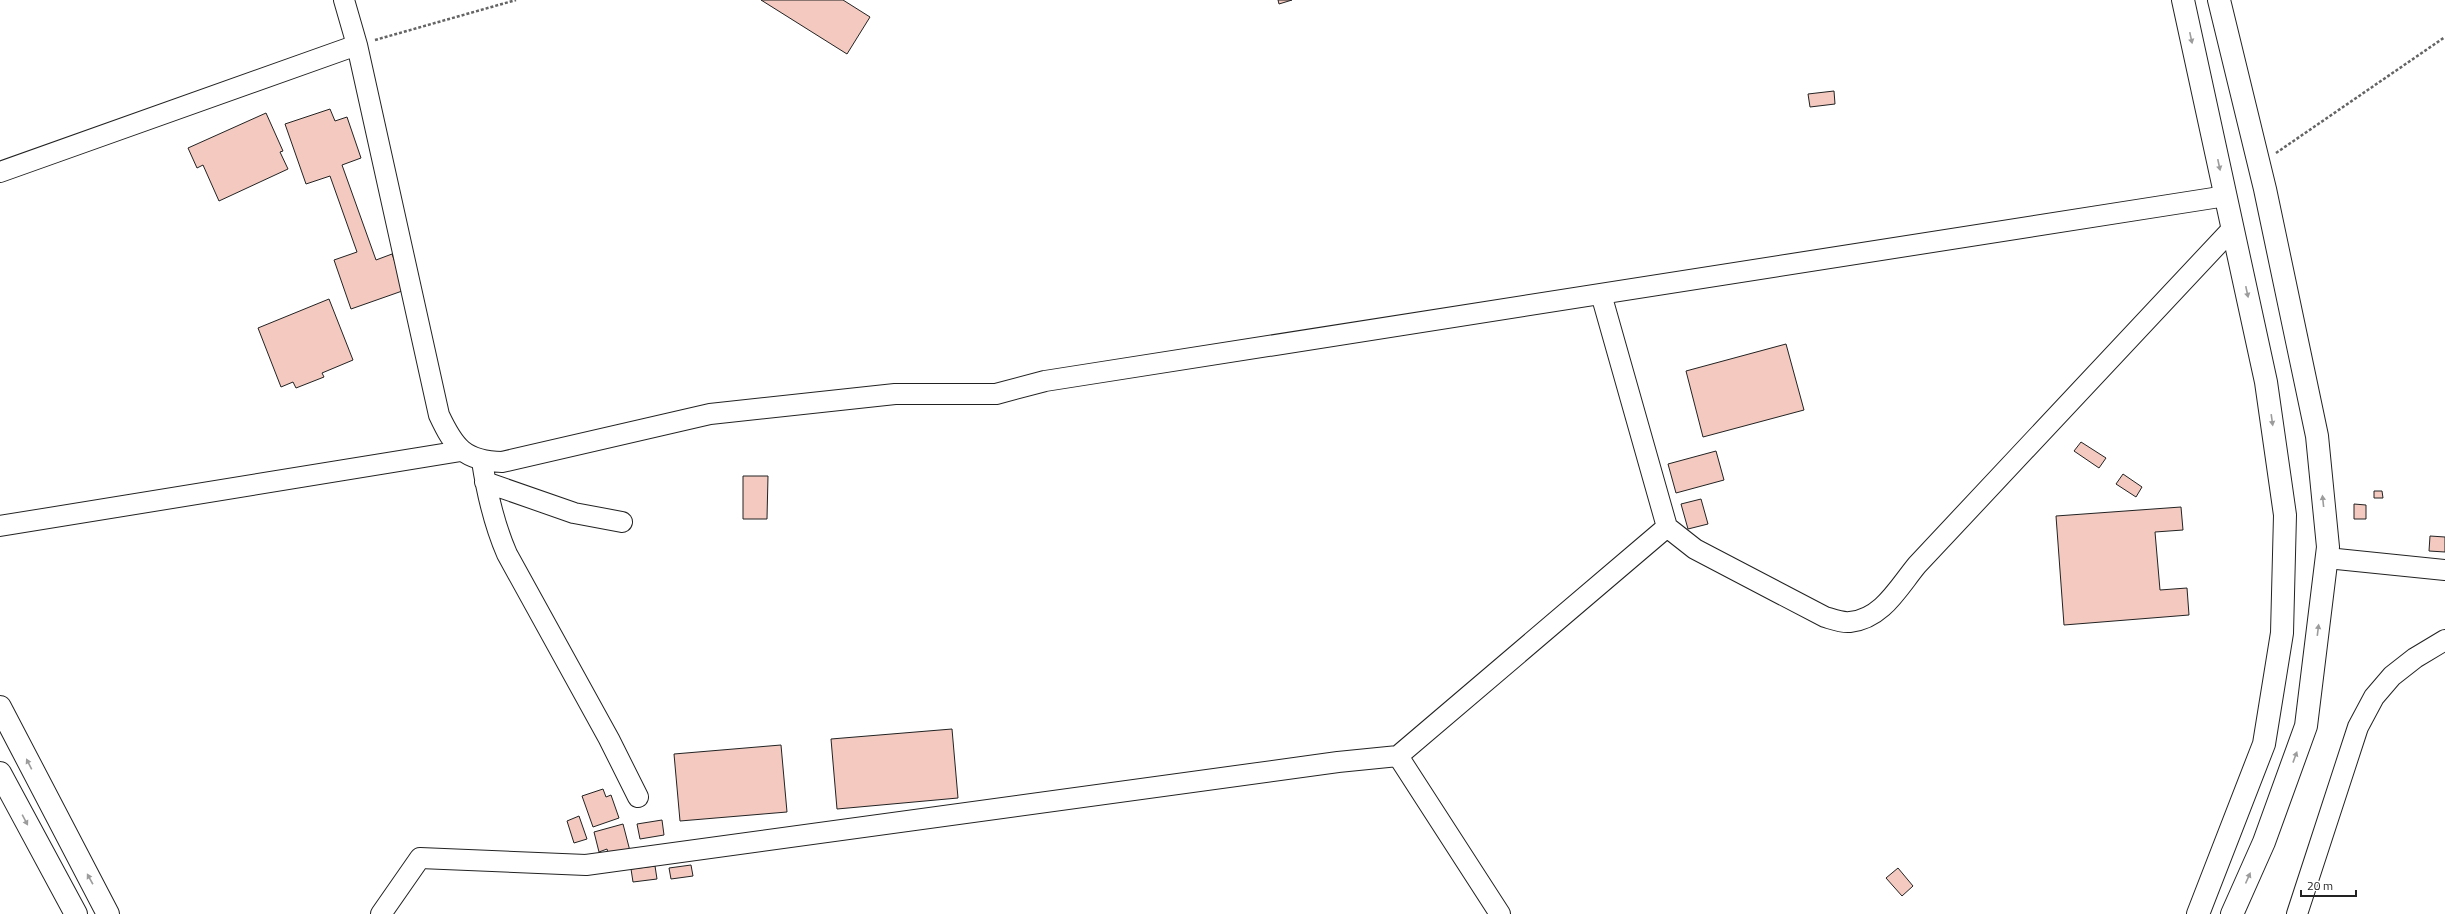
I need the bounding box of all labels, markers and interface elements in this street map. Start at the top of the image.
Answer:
one-way arrow [2189,32,2195,44]
one-way arrow [2216,159,2222,171]
one-way arrow [2244,286,2250,298]
one-way arrow [2269,414,2275,426]
one-way arrow [2320,495,2327,507]
one-way arrow [2315,624,2321,636]
one-way arrow [2292,751,2298,763]
one-way arrow [26,759,33,770]
one-way arrow [22,814,28,826]
scale bar [2301,872,2356,898]
one-way arrow [2245,873,2251,884]
one-way arrow [86,874,93,885]
text: 20 m [2307,876,2333,895]

